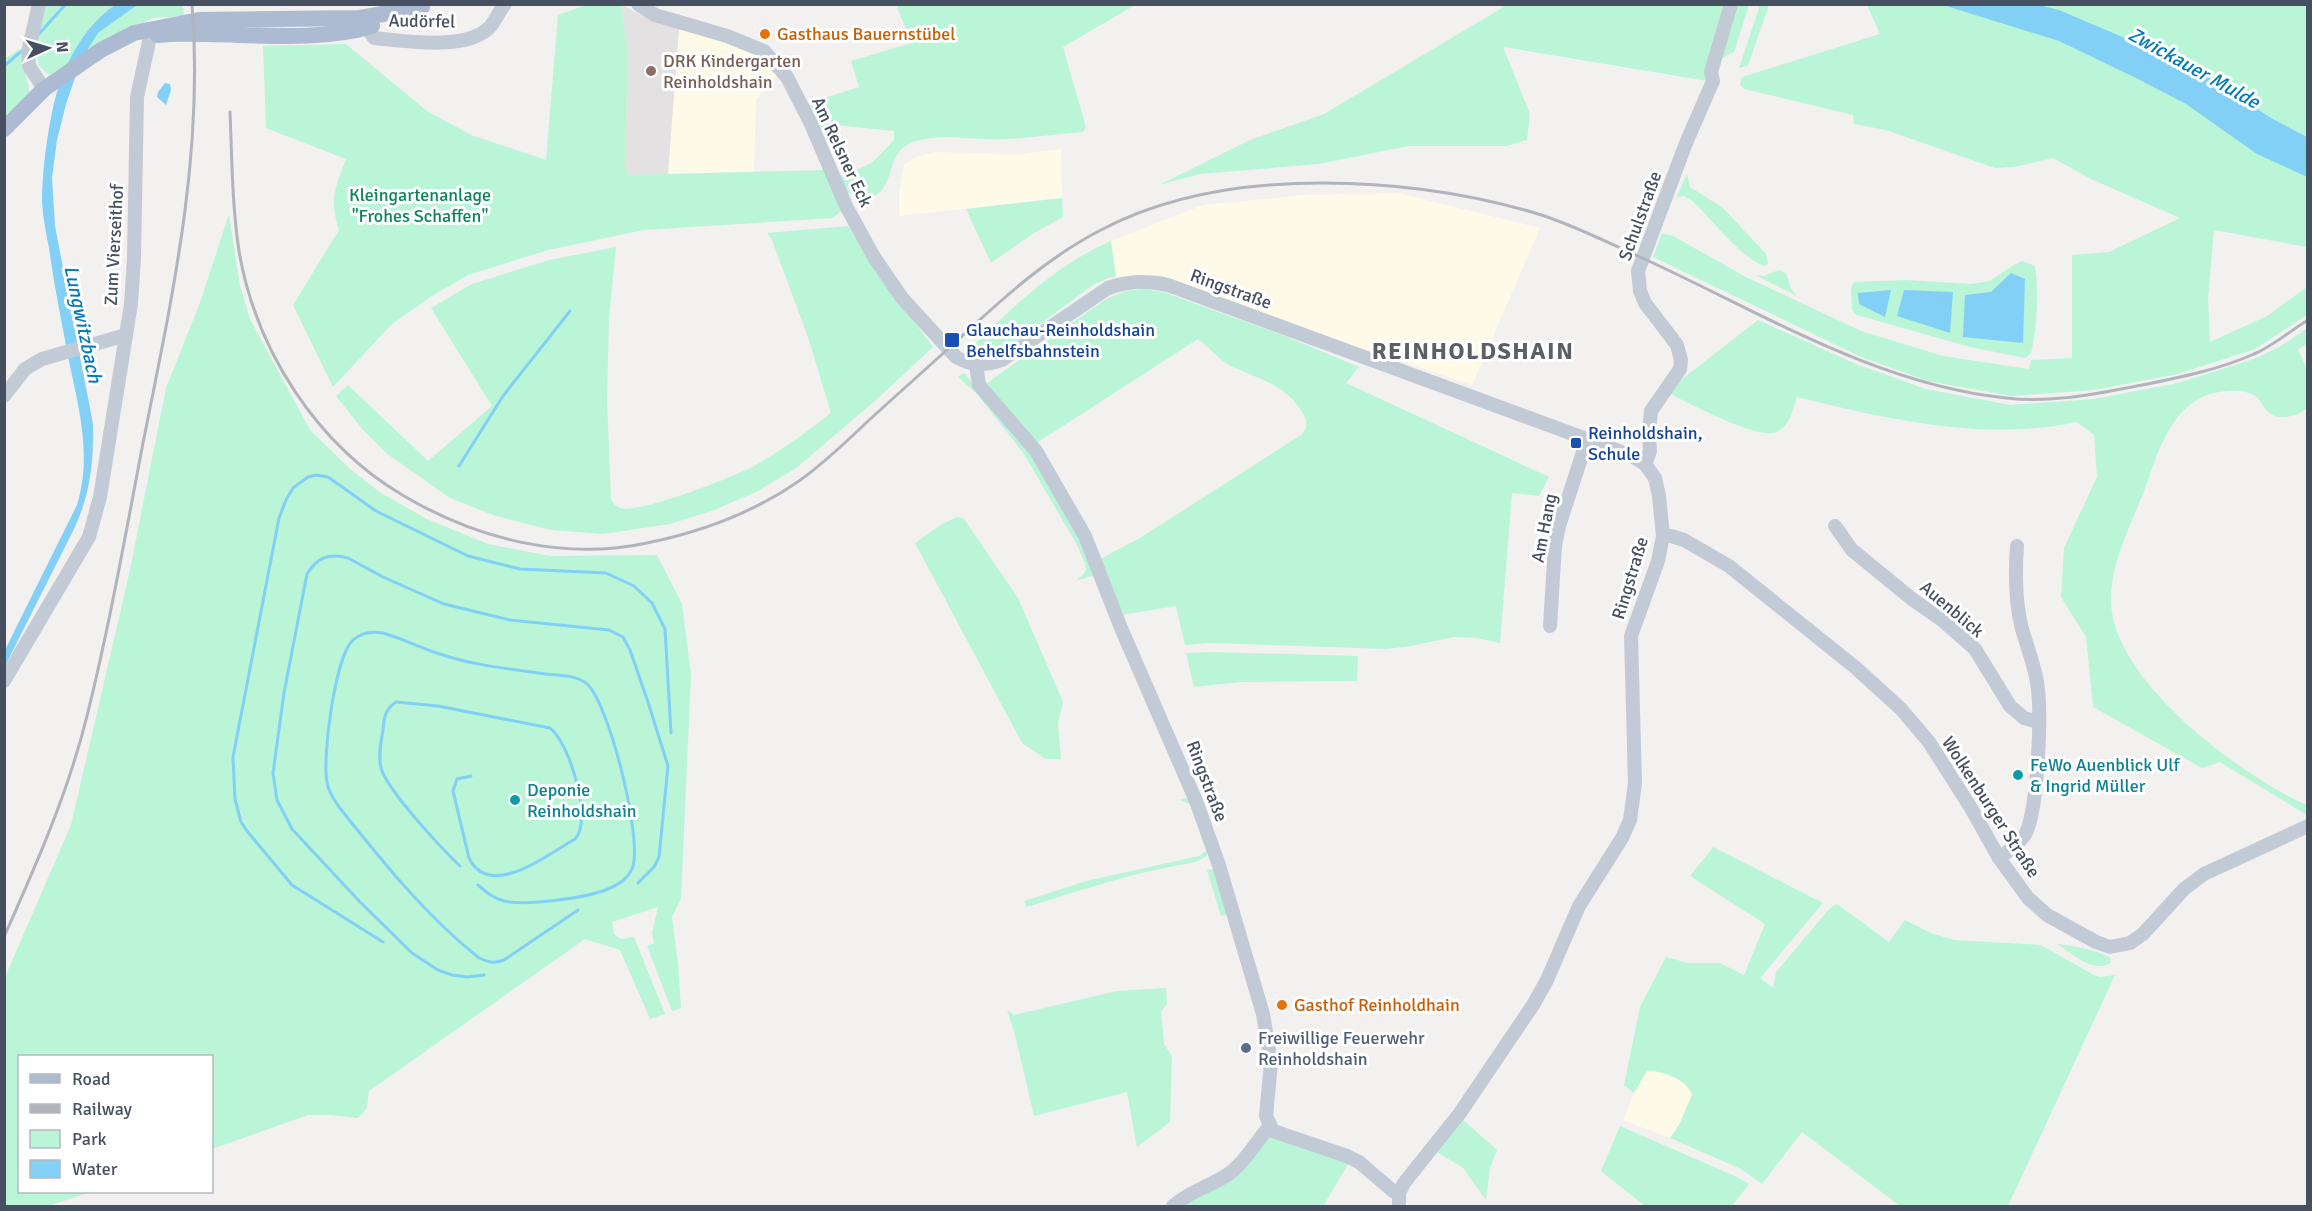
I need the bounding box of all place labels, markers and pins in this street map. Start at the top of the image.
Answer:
place label: Gasthaus Bauernstübel [777,23,956,45]
marker: Gasthaus Bauernstübel [758,27,772,41]
place label: DRK Kindergarten Reinholdshain [663,50,801,93]
marker: DRK Kindergarten Reinholdshain [644,64,658,78]
place label: Glauchau-Reinholdshain Behelfsbahnstein [966,319,1155,362]
marker: Glauchau-Reinholdshain Behelfsbahnstein [943,331,961,349]
place label: Reinholdshain, Schule [1588,422,1703,465]
marker: Reinholdshain, Schule [1569,436,1583,450]
place label: FeWo Auenblick Ulf & Ingrid Müller [2030,754,2180,797]
marker: FeWo Auenblick Ulf & Ingrid Müller [2011,768,2025,782]
place label: Deponie Reinholdshain [527,779,637,822]
marker: Deponie Reinholdshain [508,793,522,807]
place label: Gasthof Reinholdhain [1294,994,1460,1016]
marker: Gasthof Reinholdhain [1275,998,1289,1012]
place label: Freiwillige Feuerwehr Reinholdshain [1258,1027,1425,1070]
marker: Freiwillige Feuerwehr Reinholdshain [1239,1041,1253,1055]

